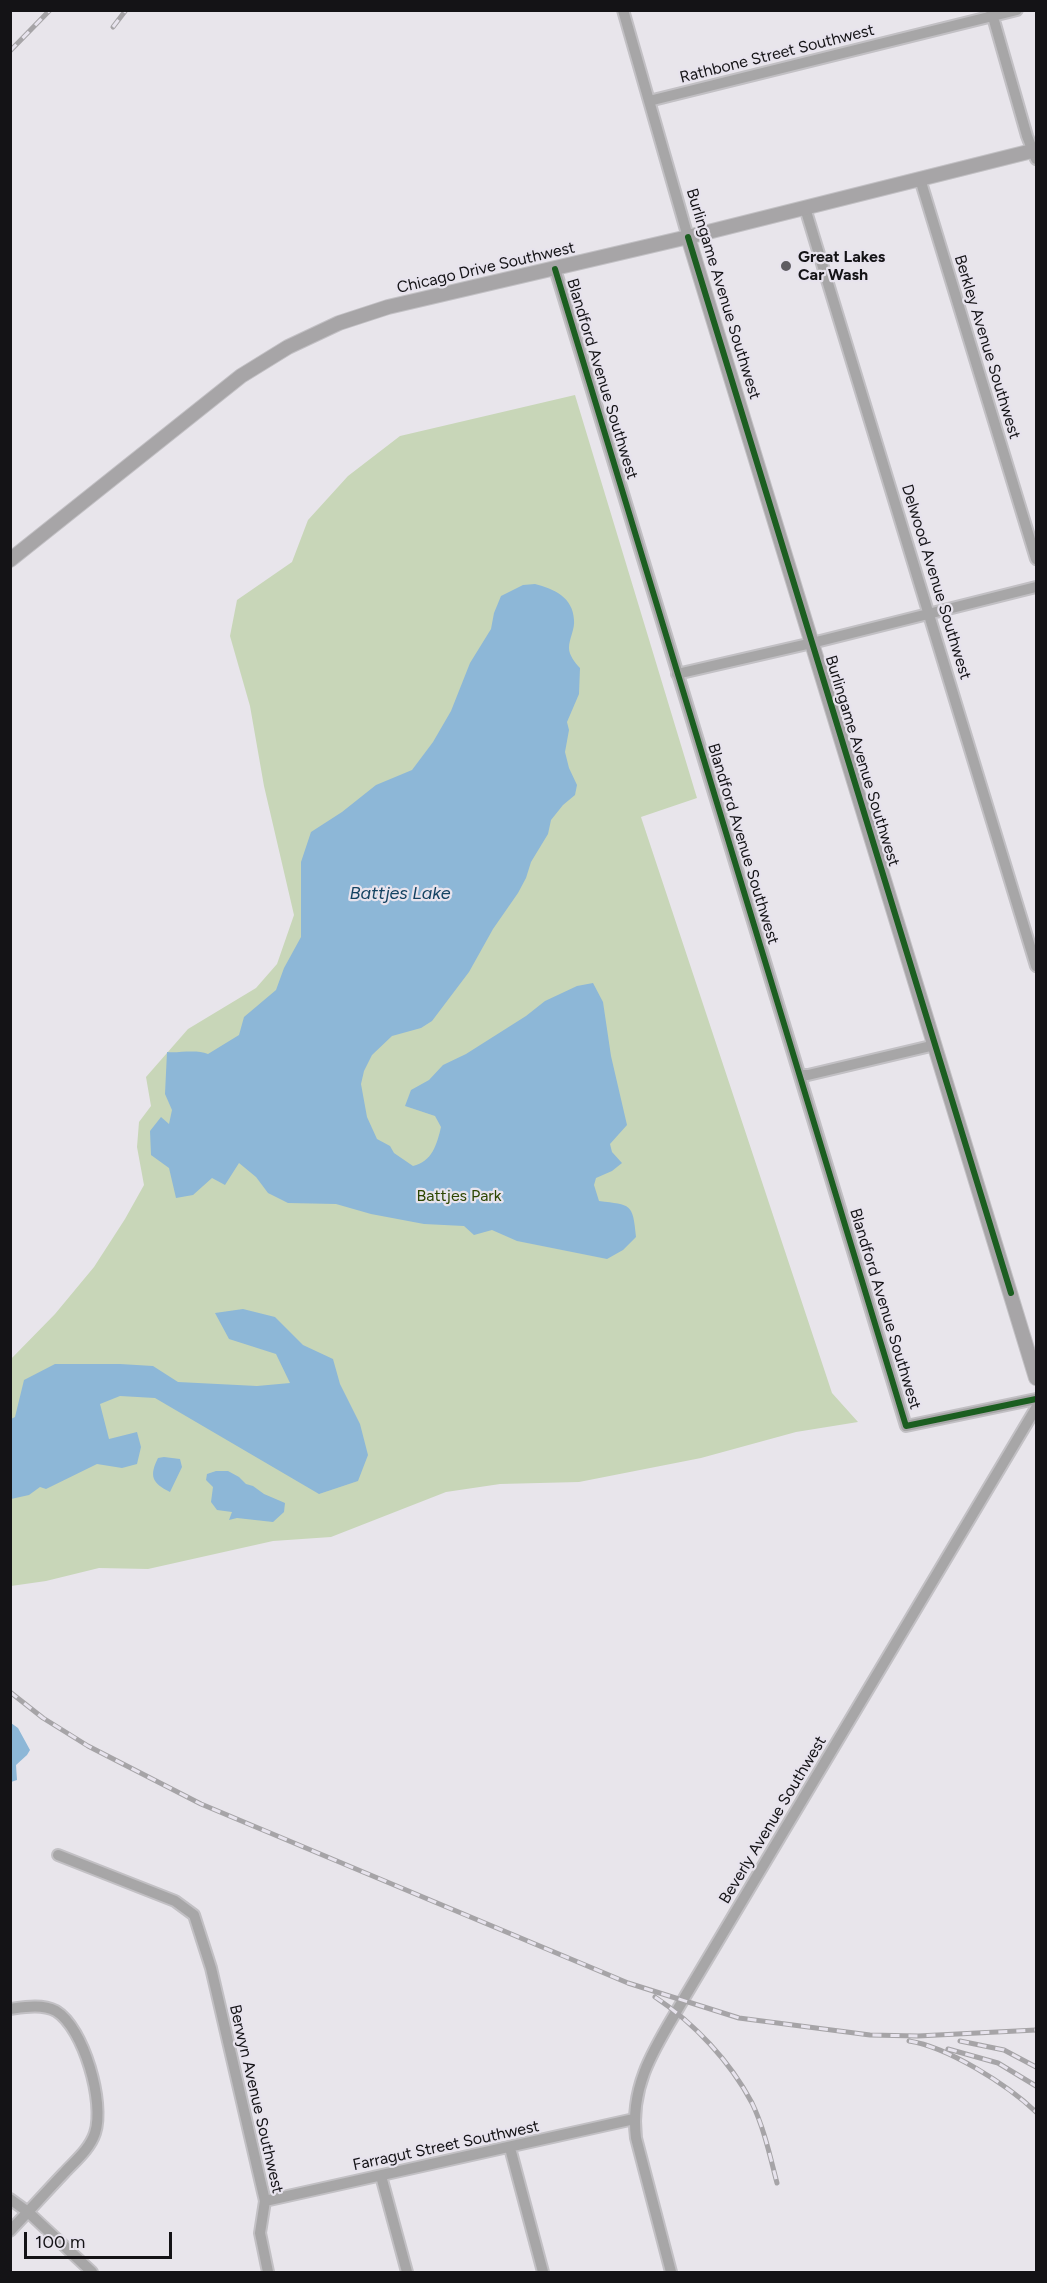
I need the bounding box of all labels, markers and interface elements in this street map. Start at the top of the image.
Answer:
street label: Rathbone Street Southwest [678,21,876,87]
street label: Burlingame Avenue Southwest [682,186,764,402]
street label: Chicago Drive Southwest [395,238,577,298]
place label: Great Lakes Car Wash [798,247,885,285]
street label: Berkley Avenue Southwest [950,253,1024,441]
marker: Great Lakes Car Wash [779,259,793,273]
street label: Blandford Avenue Southwest [562,276,642,482]
street label: Delwood Avenue Southwest [897,482,975,682]
street label: Burlingame Avenue Southwest [821,653,903,869]
street label: Blandford Avenue Southwest [703,741,783,947]
water label: Battjes Lake [349,883,451,905]
park label: Battjes Park [417,1186,501,1206]
street label: Blandford Avenue Southwest [845,1206,925,1412]
street label: Beverly Avenue Southwest [715,1733,831,1907]
street label: Berwyn Avenue Southwest [225,2003,287,2195]
street label: Farragut Street Southwest [351,2117,541,2175]
scale bar [27,2220,176,2258]
text: 100 m [35,2231,85,2253]

